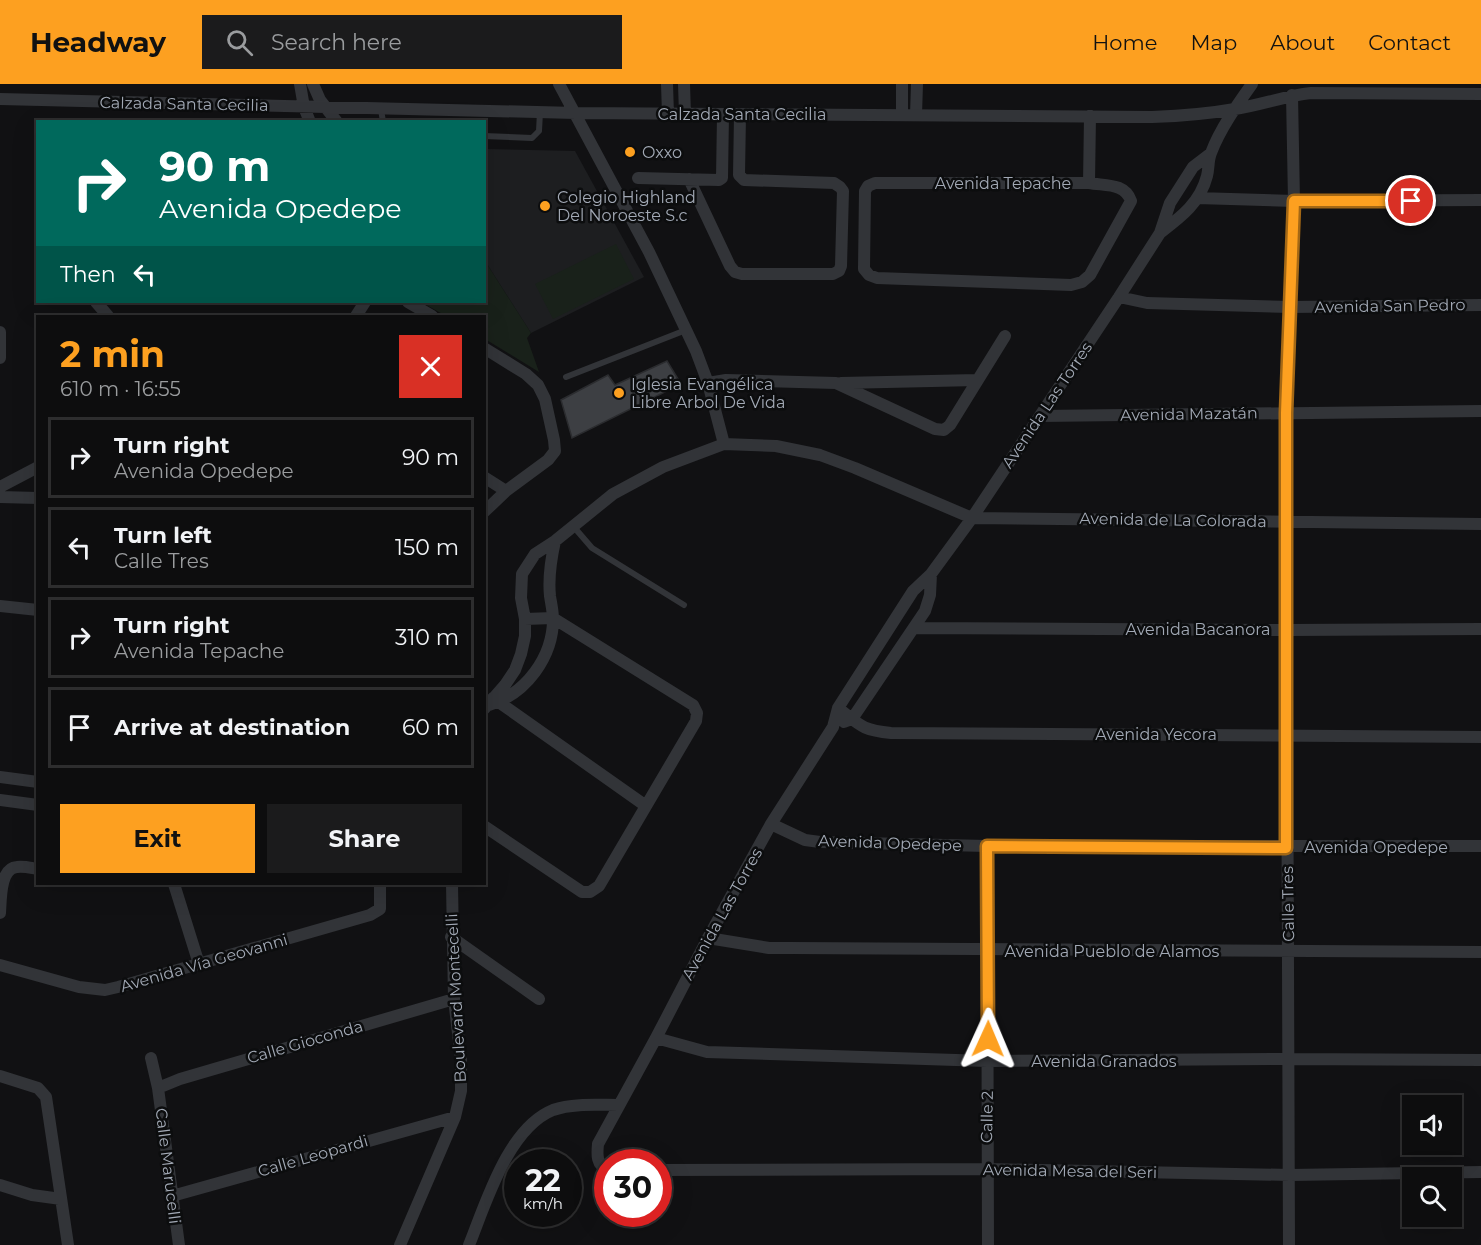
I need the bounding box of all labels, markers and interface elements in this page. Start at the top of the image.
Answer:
search box [202,15,622,69]
text: Headway [30,25,166,59]
icon: search [223,26,256,59]
text: Search here [271,29,402,56]
text: Home [1092,30,1157,55]
text: Map [1190,30,1237,55]
text: About [1270,30,1335,55]
text: Contact [1368,30,1451,55]
street label: Calzada Santa Cecilia [99,93,269,115]
street label: Calzada Santa Cecilia [658,105,826,124]
text: 90 m [159,140,270,192]
place label: Oxxo [642,143,682,162]
icon: right [60,144,138,222]
marker: Oxxo [623,145,637,159]
street label: Avenida Tepache [935,174,1071,193]
pin [1385,175,1436,226]
icon: arrive [1394,184,1427,217]
place label: Colegio Highland Del Noroeste S.c [557,188,696,225]
text: Avenida Opedepe [159,192,402,225]
marker: Colegio Highland Del Noroeste S.c [538,199,552,213]
icon: left [128,258,161,291]
text: Then [60,261,116,288]
street label: Avenida San Pedro [1314,295,1466,317]
text: 2 min [60,332,165,376]
button: close [399,335,462,398]
street label: Avenida Las Torres [998,338,1096,472]
place label: Iglesia Evangélica Libre Arbol De Vida [631,375,785,412]
text: 610 m · 16:55 [60,377,181,401]
marker: Iglesia Evangélica Libre Arbol De Vida [612,386,626,400]
street label: Avenida Mazatán [1120,403,1258,425]
text: Turn right [114,432,229,459]
icon: right [63,441,96,474]
text: 90 m [402,444,459,471]
text: Avenida Opedepe [114,459,294,483]
street label: Avenida de La Colorada [1079,509,1267,531]
text: Turn left [114,522,212,549]
icon: left [63,531,96,564]
text: 150 m [395,534,459,561]
text: Calle Tres [114,549,209,573]
text: Turn right [114,612,229,639]
street label: Avenida Bacanora [1126,620,1270,639]
icon: right [63,621,96,654]
text: 310 m [395,624,459,651]
text: Avenida Tepache [114,639,284,663]
icon: arrive [63,711,96,744]
text: Arrive at destination [114,714,350,741]
text: 60 m [402,714,459,741]
street label: Avenida Yecora [1095,725,1217,744]
button: Exit [60,804,255,873]
button: Share [267,804,462,873]
street label: Avenida Opedepe [818,831,962,855]
street label: Avenida Opedepe [1304,838,1448,857]
street label: Avenida Las Torres [678,845,766,983]
street label: Calle Tres [1278,866,1298,942]
street label: Boulevard Montecelli [442,913,470,1083]
street label: Avenida Vía Geovanni [118,930,290,996]
street label: Avenida Pueblo de Alamos [1005,942,1220,961]
position arrow [956,1007,1020,1071]
street label: Calle Gioconda [245,1016,365,1068]
street label: Avenida Granados [1031,1052,1177,1071]
street label: Calle 2 [977,1091,997,1143]
map controls [1402,1095,1462,1227]
button: sound [1402,1095,1462,1155]
street label: Calle Marucelli [151,1107,185,1225]
street label: Calle Leopardi [256,1131,370,1181]
speed limit sign: 30 [594,1149,672,1227]
street label: Avenida Mesa del Seri [983,1160,1157,1182]
text: 22 [525,1162,561,1199]
button: search [1402,1167,1462,1227]
text: km/h [523,1194,563,1213]

